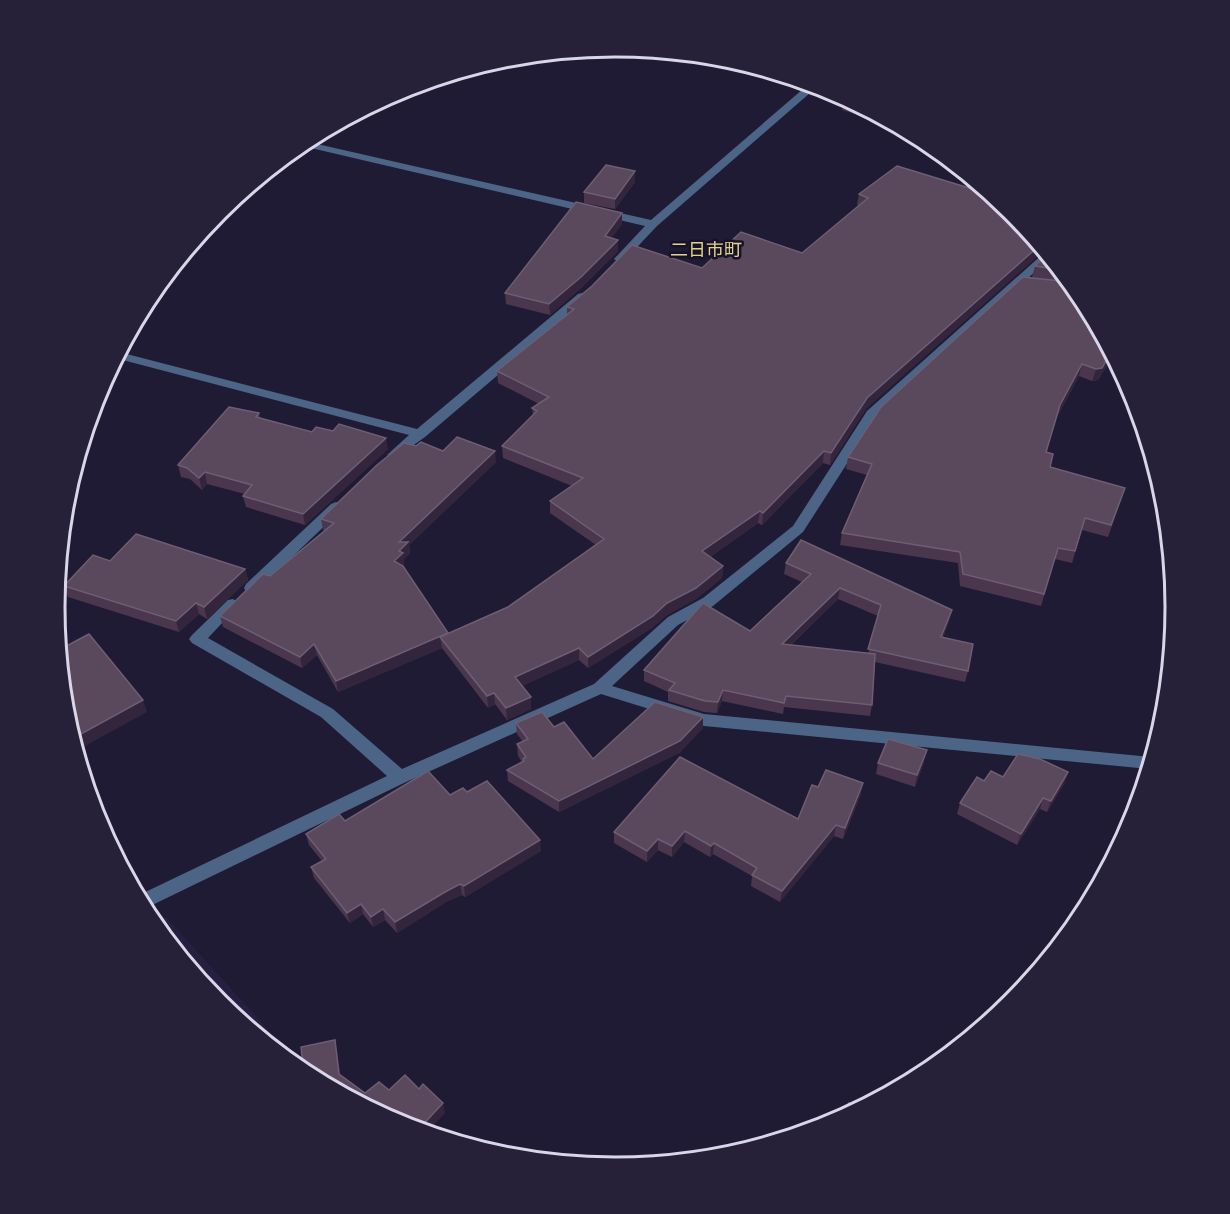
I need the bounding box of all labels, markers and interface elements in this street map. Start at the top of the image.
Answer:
district label: 二日市町 [670,238,742,261]

